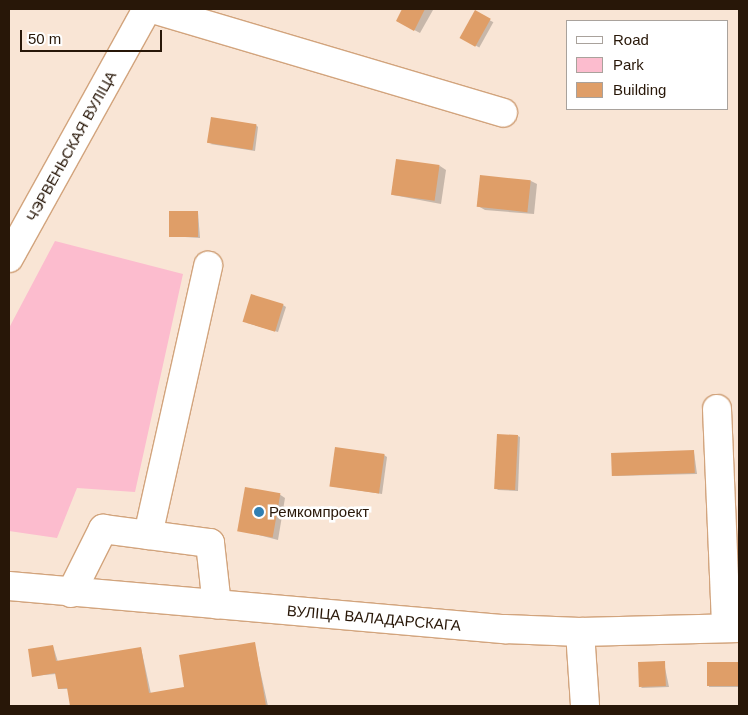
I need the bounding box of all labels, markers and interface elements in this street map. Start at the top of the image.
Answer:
scale bar [22,20,165,52]
legend [566,20,728,110]
text: 50 m [28,30,61,47]
text: Road [613,31,649,48]
text: Park [613,56,644,73]
street label: ЧЭРВЕНЬСКАЯ ВУЛІЦА [22,68,120,224]
text: Building [613,81,666,98]
place label: Ремкомпроект [269,503,369,521]
marker: Ремкомпроект [253,506,265,518]
street label: ВУЛІЦА ВАЛАДАРСКАГА [286,601,462,635]

